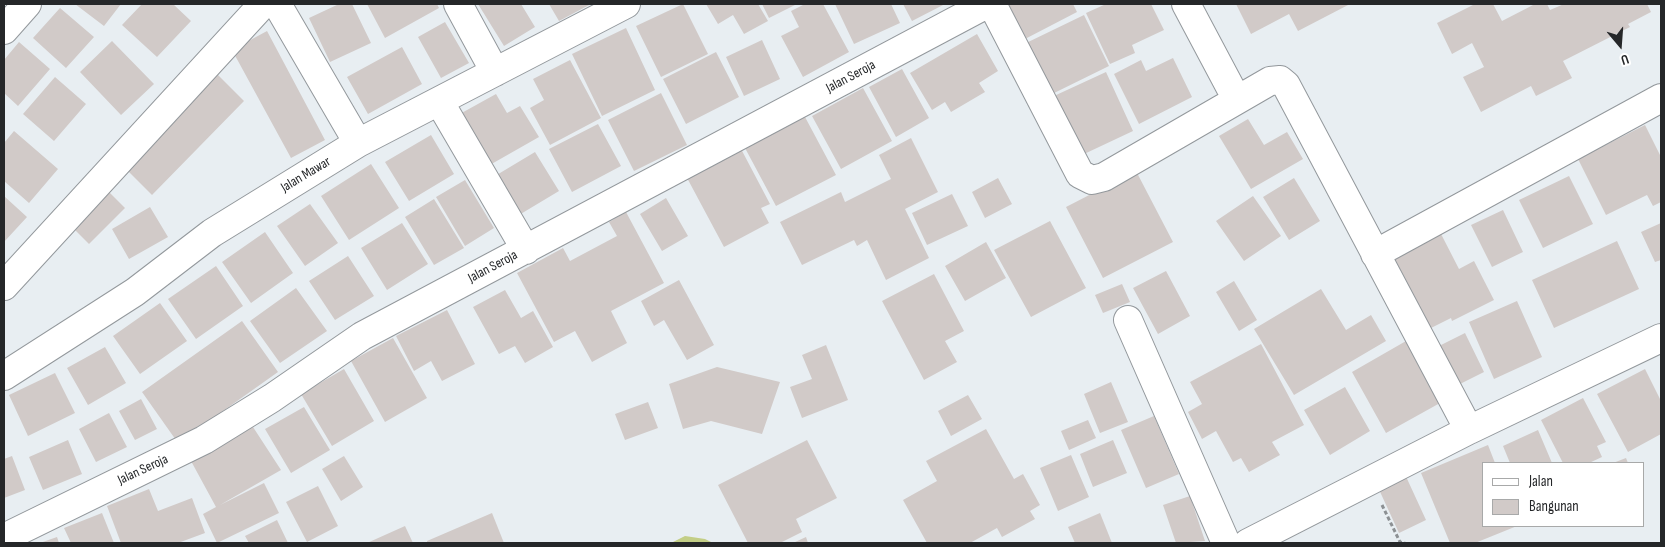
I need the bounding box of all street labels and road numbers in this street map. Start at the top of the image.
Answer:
street label: Jalan Seroja [823,57,879,97]
street label: Jalan Mawar [278,154,334,196]
street label: Jalan Seroja [465,247,521,287]
street label: Jalan Seroja [115,451,171,489]

